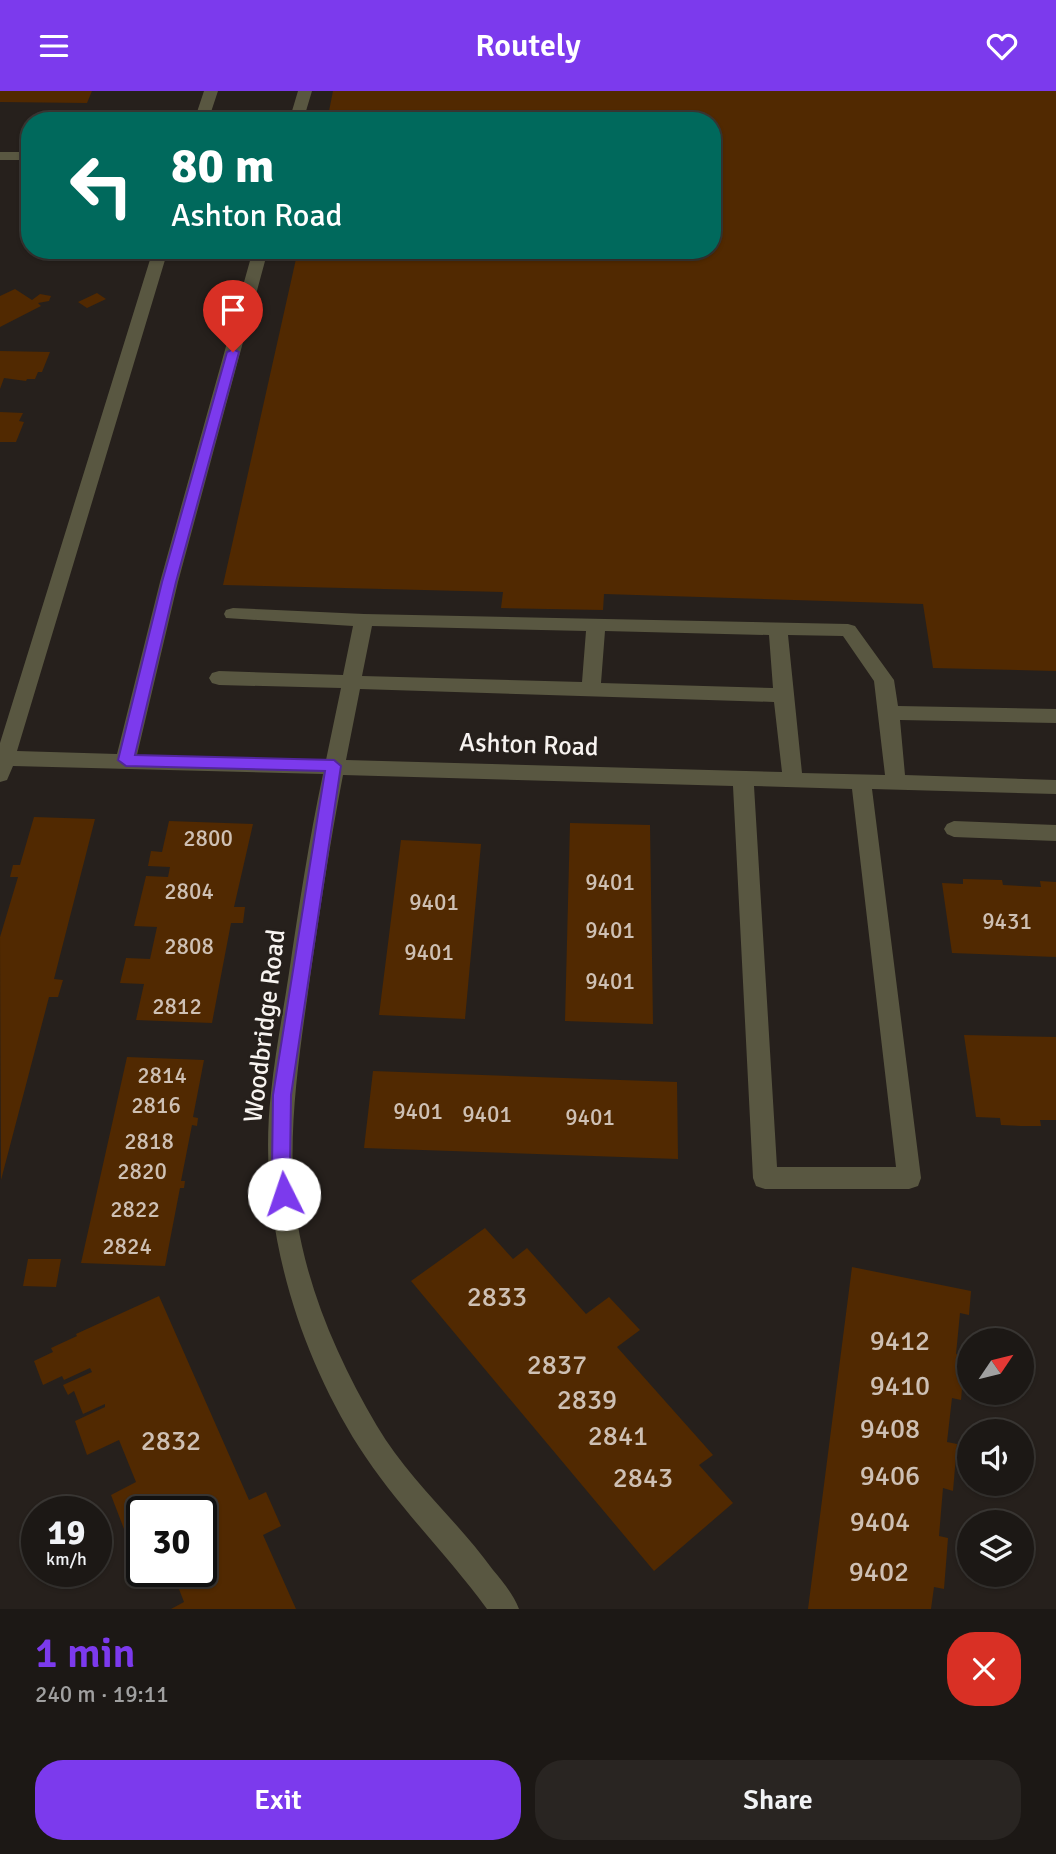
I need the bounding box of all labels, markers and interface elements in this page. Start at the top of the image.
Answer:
text: Routely [475,26,581,65]
icon: menu [35,27,73,65]
icon: heart [983,27,1021,65]
text: 80 m [171,136,274,196]
icon: left [56,140,147,231]
text: Ashton Road [171,196,343,235]
pin [203,280,263,352]
icon: arrive [214,291,252,329]
street label: Ashton Road [459,727,599,763]
house number: 2800 [183,824,233,853]
house number: 9401 [585,868,635,897]
house number: 2804 [164,877,214,906]
house number: 9401 [409,888,459,917]
house number: 9431 [982,907,1032,936]
house number: 9401 [585,916,635,945]
street label: Woodbridge Road [237,927,293,1125]
house number: 2808 [164,932,214,961]
house number: 9401 [404,938,454,967]
house number: 9401 [585,967,635,996]
house number: 2812 [152,992,202,1021]
house number: 2814 [137,1061,187,1090]
house number: 2816 [131,1091,181,1120]
house number: 9401 [393,1097,443,1126]
house number: 9401 [462,1100,512,1129]
house number: 9401 [565,1103,615,1132]
house number: 2818 [124,1127,174,1156]
house number: 2820 [117,1157,167,1186]
position arrow [247,1157,321,1231]
house number: 2822 [110,1195,160,1224]
house number: 2824 [102,1232,152,1261]
house number: 2833 [467,1280,527,1314]
house number: 9412 [870,1324,930,1358]
north arrow [957,1328,1034,1405]
map controls [957,1328,1034,1587]
house number: 2837 [527,1348,587,1382]
house number: 9410 [870,1369,930,1403]
house number: 2839 [557,1383,617,1417]
house number: 9408 [860,1412,920,1446]
house number: 2841 [588,1419,648,1453]
button: sound [957,1419,1034,1496]
house number: 2832 [141,1424,201,1458]
house number: 9406 [860,1459,920,1493]
house number: 2843 [613,1461,673,1495]
speed limit sign: 30 [126,1496,217,1587]
house number: 9404 [850,1505,910,1539]
button: layers [957,1510,1034,1587]
text: 19 [48,1511,85,1554]
text: km/h [46,1548,87,1570]
house number: 9402 [849,1555,909,1589]
text: 1 min [35,1628,136,1679]
button: close [947,1632,1021,1706]
text: 240 m · 19:11 [35,1680,169,1709]
button: Exit [35,1760,521,1840]
button: Share [535,1760,1021,1840]

